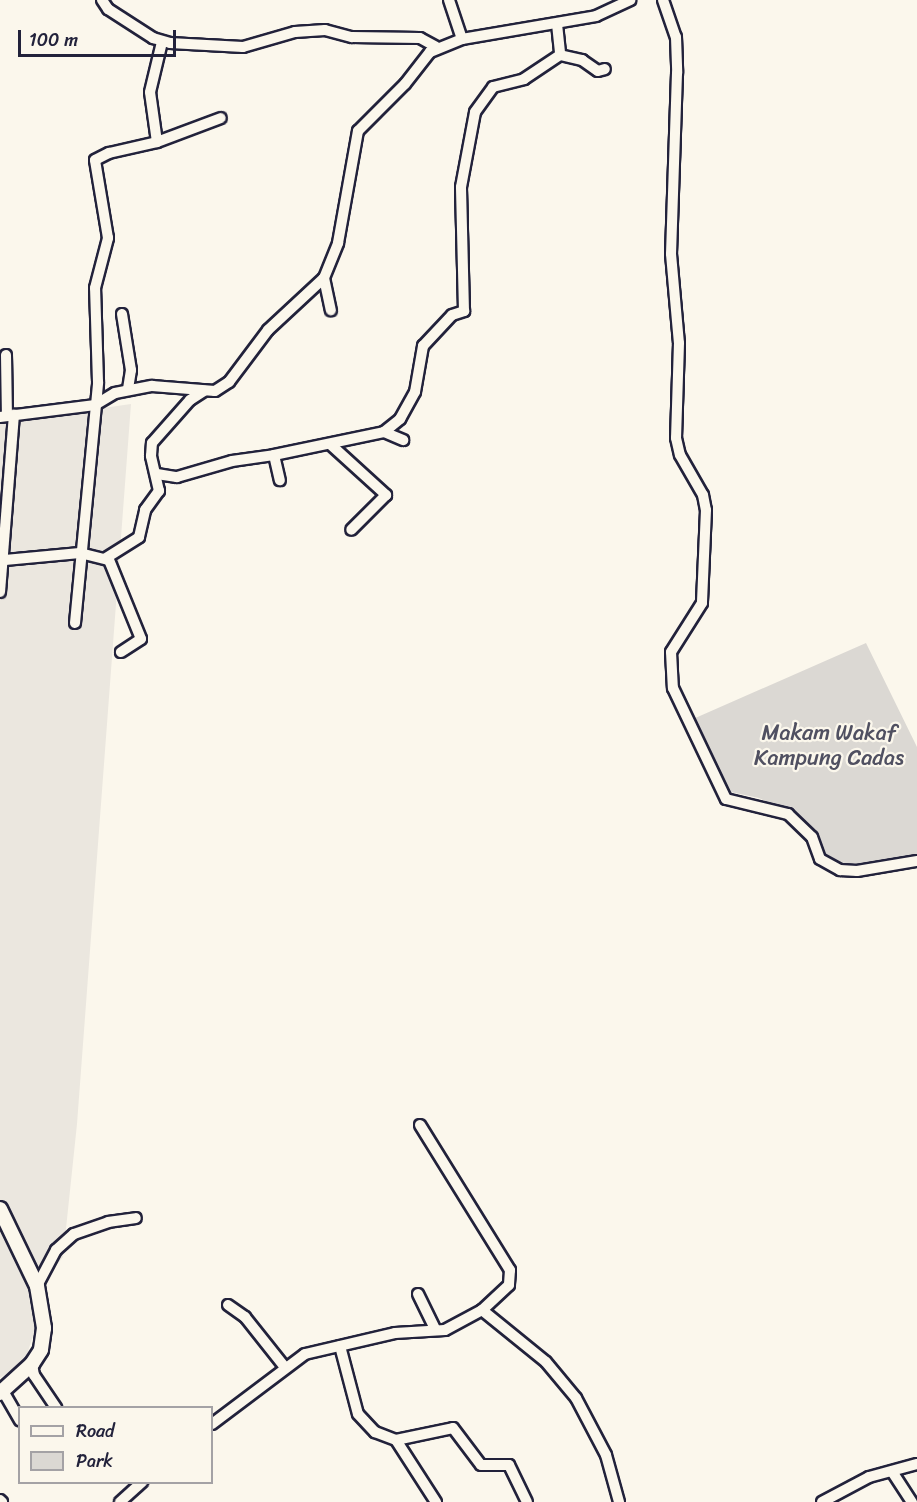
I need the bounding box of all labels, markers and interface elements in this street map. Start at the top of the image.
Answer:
scale bar [21,18,178,56]
text: 100 m [29,24,78,56]
park label: Makam Wakaf Kampung Cadas [753,719,905,770]
legend [18,1406,213,1484]
text: Road [76,1415,115,1447]
text: Park [76,1445,113,1477]

